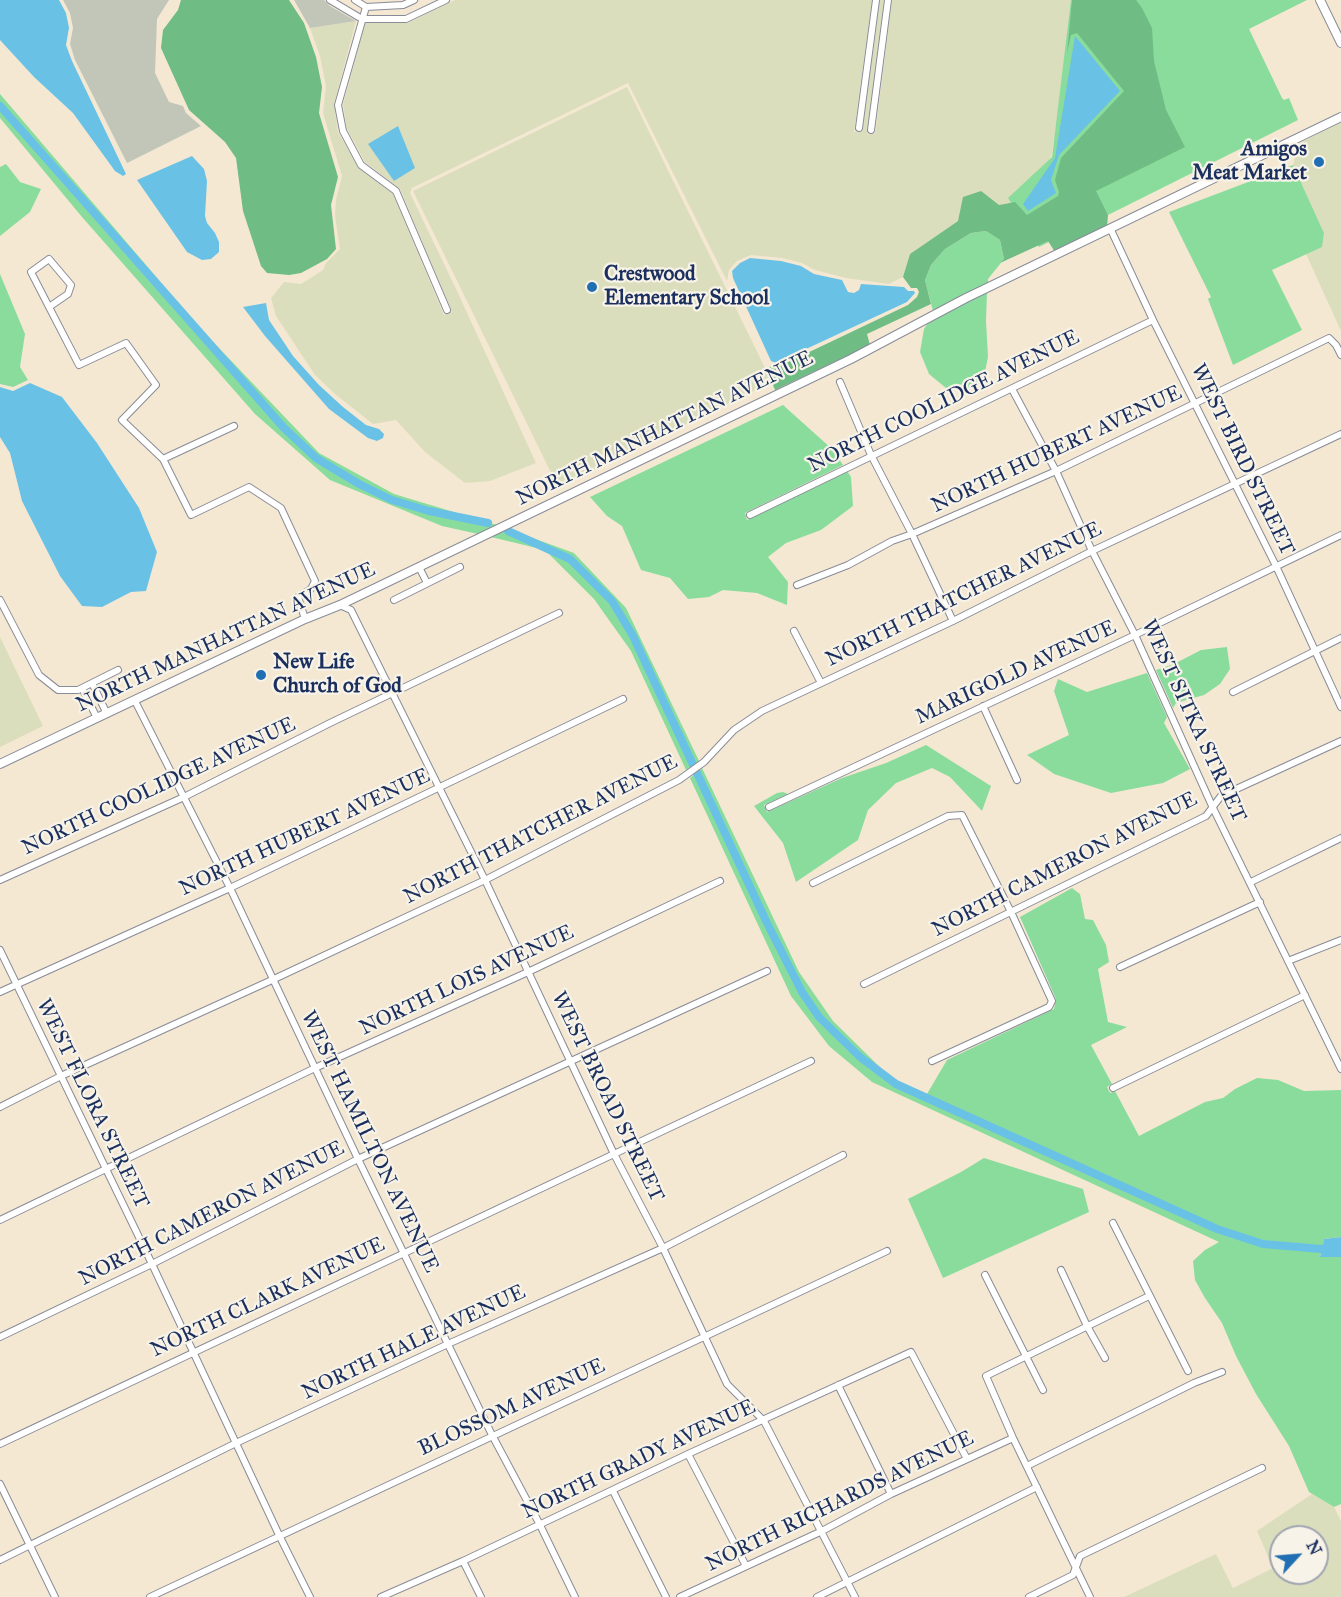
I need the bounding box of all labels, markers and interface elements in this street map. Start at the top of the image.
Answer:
place label: Amigos Meat Market [1192,137,1307,187]
marker: Amigos Meat Market [1312,155,1326,169]
place label: Crestwood Elementary School [604,262,769,312]
marker: Crestwood Elementary School [585,280,599,294]
street label: NORTH COOLIDGE AVENUE [804,325,1084,479]
street label: NORTH MANHATTAN AVENUE [512,346,818,512]
street label: WEST BIRD STREET [1185,360,1299,560]
street label: NORTH HUBERT AVENUE [928,381,1186,519]
street label: NORTH THATCHER AVENUE [822,517,1106,673]
street label: NORTH MANHATTAN AVENUE [72,557,380,719]
street label: MARIGOLD AVENUE [912,615,1120,731]
street label: WEST SITKA STREET [1135,616,1251,826]
place label: New Life Church of God [273,650,402,700]
marker: New Life Church of God [254,668,268,682]
street label: NORTH COOLIDGE AVENUE [18,712,300,862]
street label: NORTH THATCHER AVENUE [400,750,682,910]
street label: NORTH HUBERT AVENUE [176,764,434,902]
street label: NORTH CAMERON AVENUE [928,787,1202,943]
street label: NORTH LOIS AVENUE [356,920,578,1042]
street label: WEST BROAD STREET [545,988,669,1206]
street label: WEST FLORA STREET [30,995,154,1213]
street label: WEST HAMILTON AVENUE [295,1007,443,1277]
street label: NORTH CAMERON AVENUE [75,1136,349,1292]
street label: NORTH CLARK AVENUE [147,1233,389,1363]
street label: NORTH HALE AVENUE [298,1280,530,1406]
street label: BLOSSOM AVENUE [415,1354,609,1462]
street label: NORTH GRADY AVENUE [518,1395,760,1525]
street label: NORTH RICHARDS AVENUE [702,1426,978,1578]
north arrow [1269,1525,1329,1585]
text: N [1302,1537,1325,1558]

